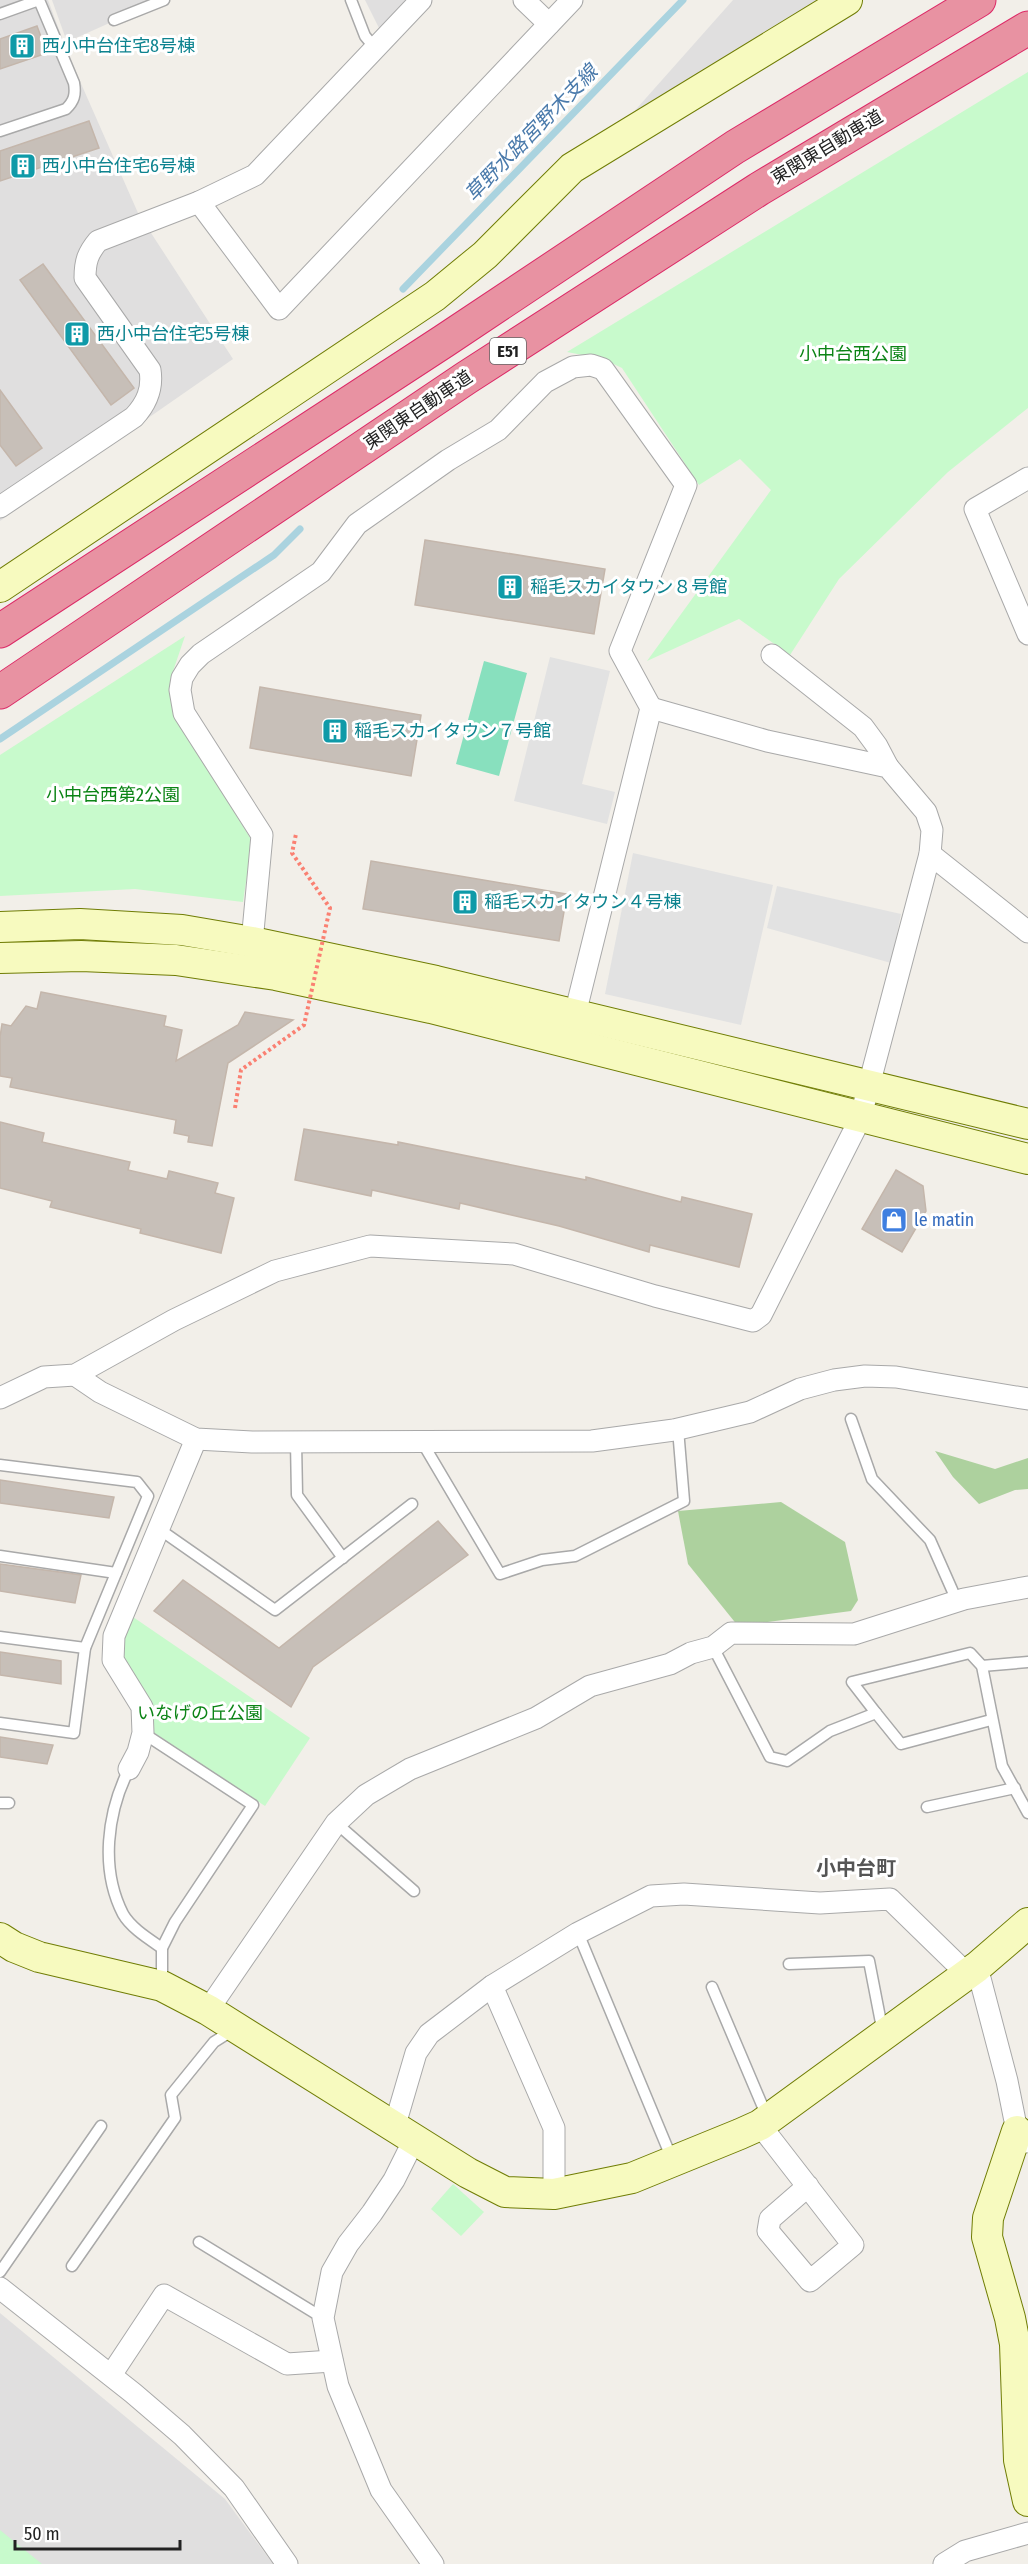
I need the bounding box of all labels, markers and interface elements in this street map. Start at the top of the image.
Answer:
building icon: 西小中台住宅8号棟 [7,31,37,61]
place label: 西小中台住宅8号棟 [42,35,195,57]
water label: 草野水路宮野木支線 [460,58,604,206]
street label: 東関東自動車道 [767,105,887,189]
building icon: 西小中台住宅6号棟 [8,151,38,181]
place label: 西小中台住宅6号棟 [42,155,195,177]
building icon: 西小中台住宅5号棟 [62,319,92,349]
place label: 西小中台住宅5号棟 [97,323,249,345]
road number: E51 [490,338,526,364]
park label: 小中台西公園 [799,343,907,365]
street label: 東関東自動車道 [360,366,476,454]
building icon: 稲毛スカイタウン８号館 [495,572,525,602]
place label: 稲毛スカイタウン８号館 [530,576,727,598]
building icon: 稲毛スカイタウン７号館 [320,716,350,746]
place label: 稲毛スカイタウン７号館 [354,720,551,742]
park label: 小中台西第2公園 [46,784,180,806]
building icon: 稲毛スカイタウン４号棟 [450,887,480,917]
place label: 稲毛スカイタウン４号棟 [484,891,681,913]
shop icon: le matin [879,1205,909,1235]
place label: le matin [914,1209,974,1231]
park label: いなげの丘公園 [137,1702,263,1724]
district label: 小中台町 [816,1856,896,1880]
scale bar [15,2513,180,2551]
text: 50 m [24,2523,60,2545]

